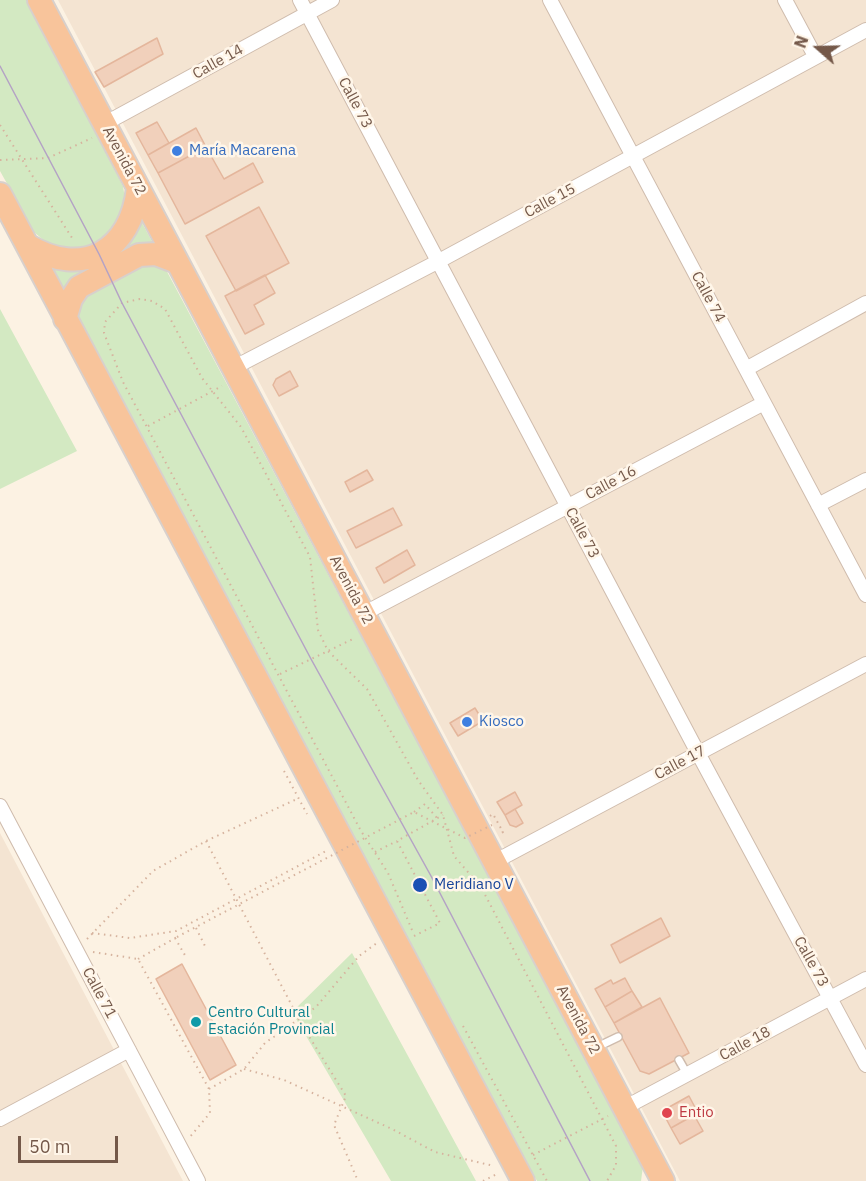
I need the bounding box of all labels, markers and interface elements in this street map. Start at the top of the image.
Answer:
north arrow [788,18,848,78]
text: N [790,33,812,51]
street label: Calle 14 [190,41,246,83]
street label: Calle 73 [334,74,376,132]
street label: Avenida 72 [98,124,150,198]
place label: María Macarena [189,142,296,160]
marker: María Macarena [170,144,184,158]
street label: Calle 15 [521,180,579,222]
street label: Calle 74 [687,268,729,326]
street label: Calle 16 [582,462,640,504]
street label: Calle 73 [561,504,603,562]
street label: Avenida 72 [325,553,377,627]
place label: Kiosco [479,713,524,731]
marker: Kiosco [460,715,474,729]
street label: Calle 17 [651,742,709,784]
marker: Meridiano V [411,876,429,894]
place label: Meridiano V [434,876,514,894]
street label: Calle 73 [790,934,832,990]
street label: Calle 71 [78,964,120,1022]
street label: Avenida 72 [552,983,604,1057]
place label: Centro Cultural Estación Provincial [208,1004,335,1039]
marker: Centro Cultural Estación Provincial [189,1015,203,1029]
street label: Calle 18 [716,1023,774,1065]
place label: Entio [679,1104,714,1122]
marker: Entio [660,1106,674,1120]
scale bar [21,1124,122,1162]
text: 50 m [29,1135,71,1158]

